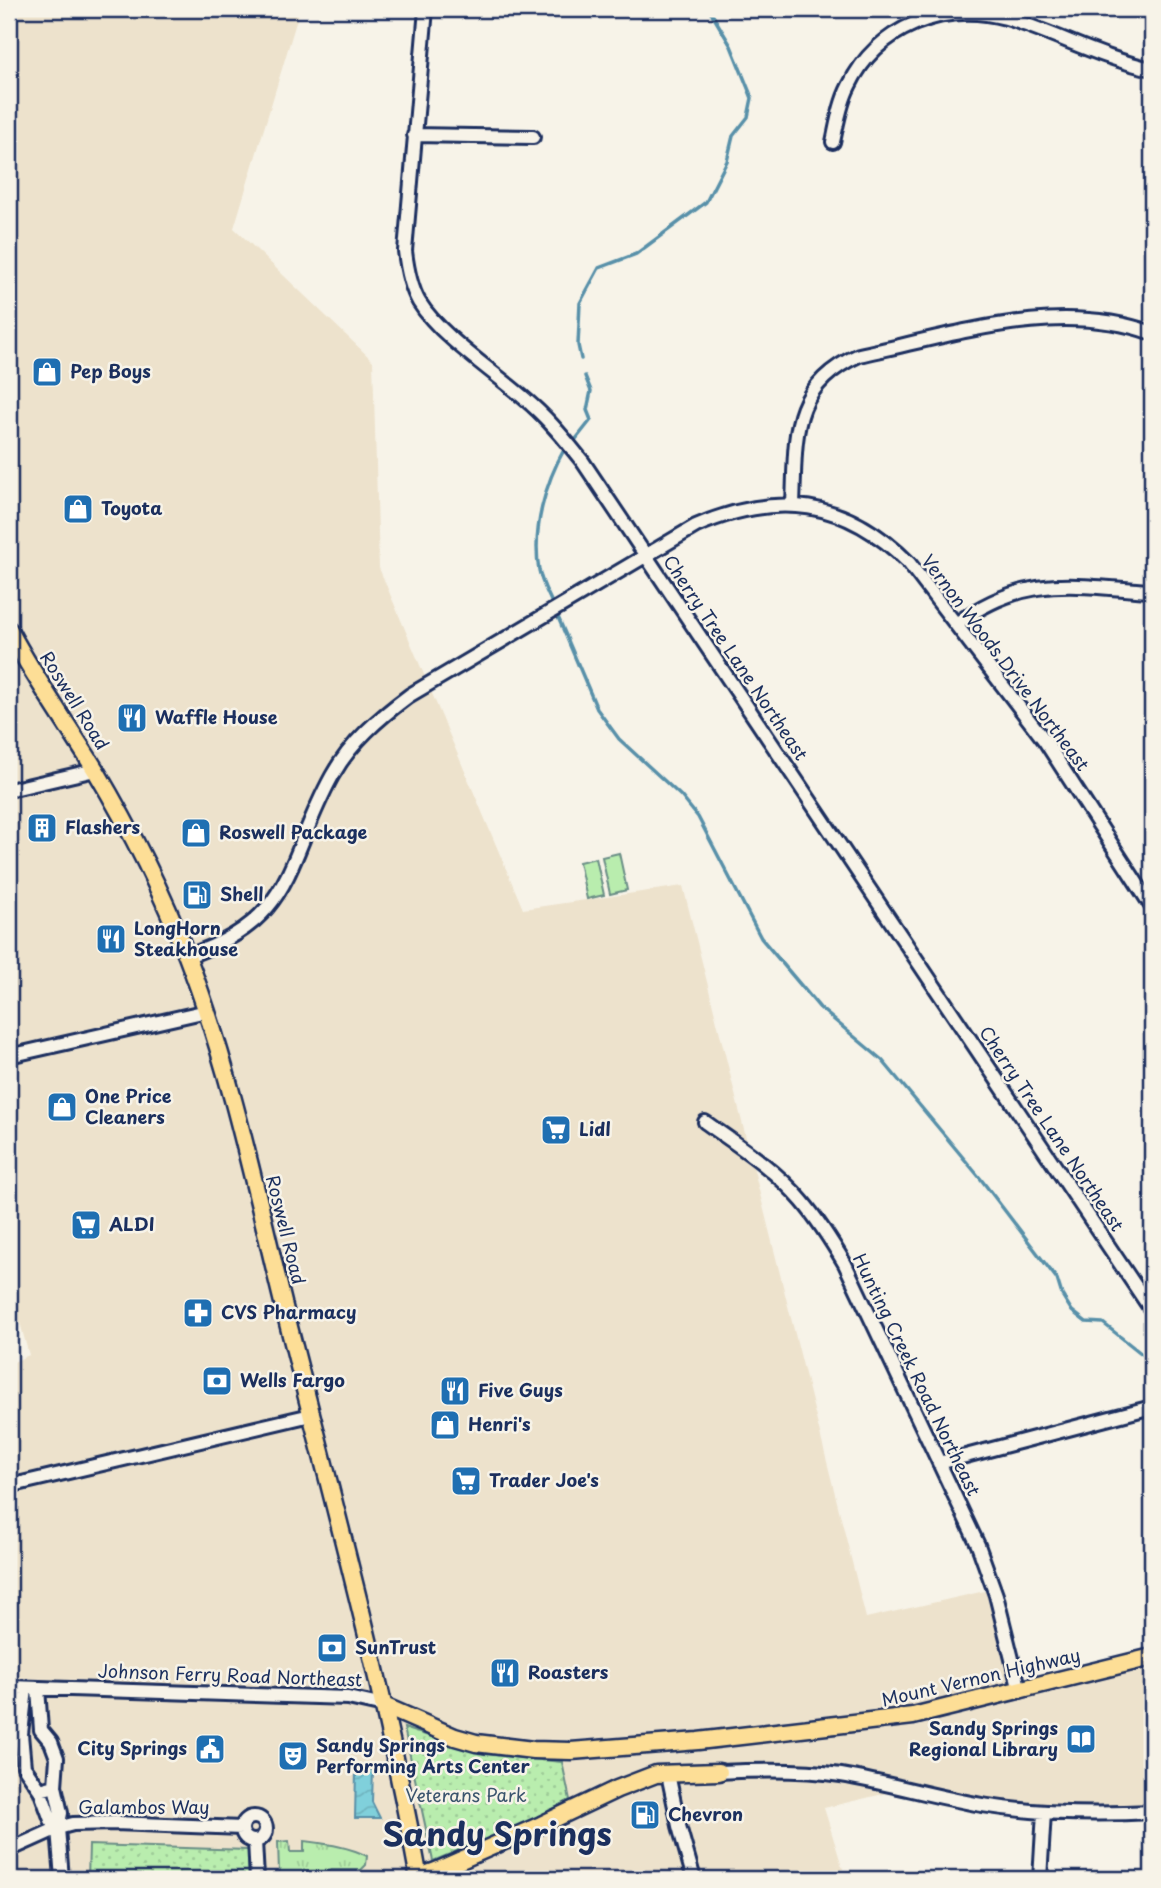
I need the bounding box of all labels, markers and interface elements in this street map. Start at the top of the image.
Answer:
shop icon: Pep Boys [30,355,64,389]
place label: Pep Boys [70,357,151,384]
shop icon: Toyota [61,492,95,526]
place label: Toyota [101,494,162,521]
street label: Vernon Woods Drive Northeast [916,548,1097,776]
street label: Cherry Tree Lane Northeast [657,549,815,765]
street label: Roswell Road [34,646,116,755]
restaurant icon: Waffle House [115,701,149,735]
place label: Waffle House [155,703,278,730]
building icon: Flashers [25,811,59,845]
place label: Flashers [65,813,141,840]
shop icon: Roswell Package [179,816,213,850]
place label: Roswell Package [219,818,368,845]
fuel station icon: Shell [180,878,214,912]
place label: Shell [220,880,263,907]
place label: LongHorn Steakhouse [134,914,238,962]
restaurant icon: LongHorn Steakhouse [94,922,128,956]
street label: Cherry Tree Lane Northeast [973,1020,1131,1236]
place label: One Price Cleaners [85,1082,172,1130]
shop icon: One Price Cleaners [45,1090,79,1124]
supermarket icon: Lidl [539,1113,573,1147]
place label: Lidl [579,1115,611,1142]
street label: Roswell Road [260,1172,313,1287]
supermarket icon: ALDI [69,1208,103,1242]
place label: ALDI [108,1210,155,1237]
street label: Hunting Creek Road Northeast [847,1249,988,1500]
pharmacy icon: CVS Pharmacy [181,1296,215,1330]
place label: CVS Pharmacy [221,1298,357,1325]
bank icon: Wells Fargo [200,1364,234,1398]
place label: Wells Fargo [240,1366,345,1393]
restaurant icon: Five Guys [438,1374,472,1408]
place label: Five Guys [478,1376,563,1403]
shop icon: Henri's [428,1408,462,1442]
place label: Henri's [468,1410,531,1437]
supermarket icon: Trader Joe's [449,1464,483,1498]
place label: Trader Joe's [489,1466,599,1493]
bank icon: SunTrust [315,1631,349,1665]
place label: SunTrust [355,1633,437,1660]
street label: Mount Vernon Highway [879,1641,1083,1713]
street label: Johnson Ferry Road Northeast [97,1656,363,1693]
restaurant icon: Roasters [488,1656,522,1690]
place label: Roasters [528,1658,609,1685]
place label: Sandy Springs Regional Library [909,1714,1058,1762]
library icon: Sandy Springs Regional Library [1064,1722,1098,1756]
place label: Sandy Springs Performing Arts Center [316,1731,530,1779]
public building icon: City Springs [193,1732,227,1766]
place label: City Springs [77,1734,187,1761]
theatre icon: Sandy Springs Performing Arts Center [276,1739,310,1773]
park label: Veterans Park [405,1781,527,1808]
street label: Galambos Way [78,1793,210,1820]
fuel station icon: Chevron [628,1798,662,1832]
place label: Chevron [668,1800,743,1827]
district label: Sandy Springs [382,1809,612,1857]

